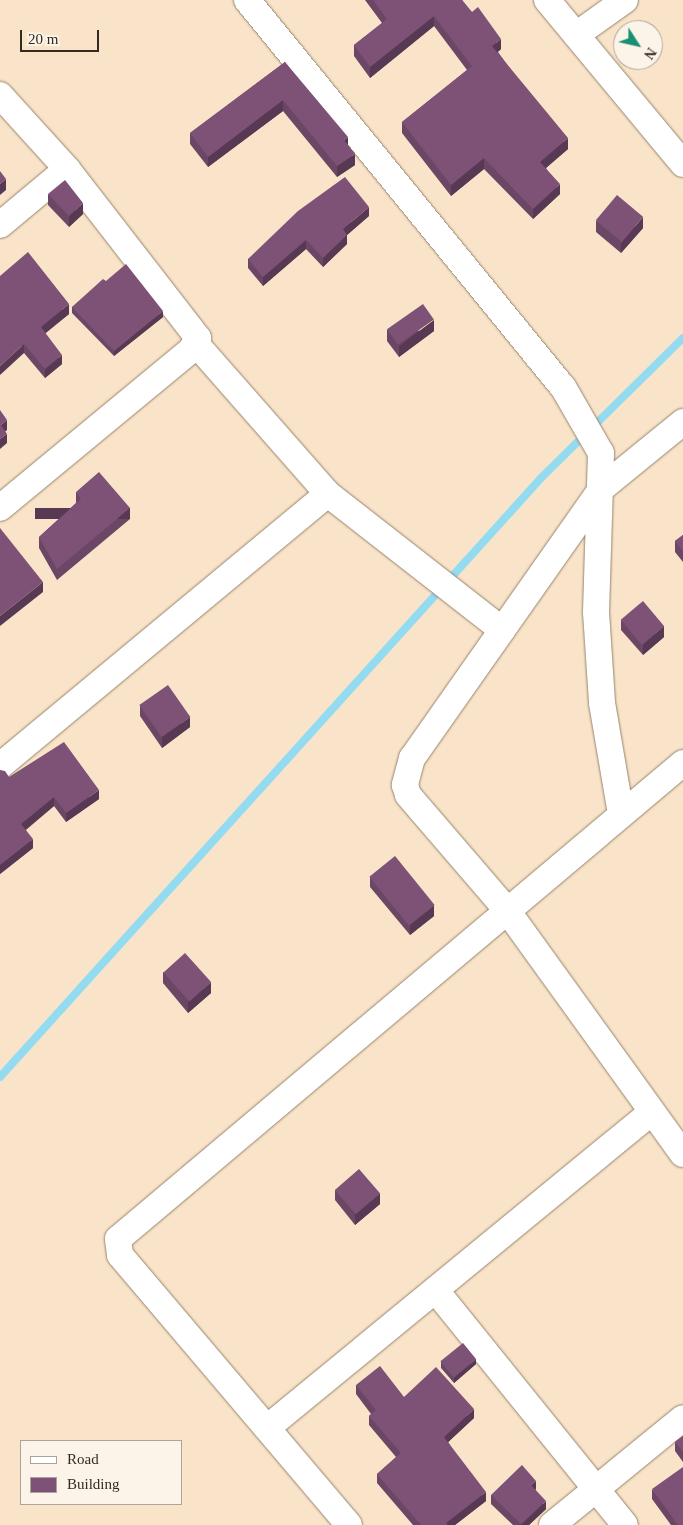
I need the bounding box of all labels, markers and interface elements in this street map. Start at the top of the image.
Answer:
scale bar [22,20,101,52]
north arrow [613,20,663,70]
text: 20 m [28,31,58,47]
text: N [641,45,659,62]
legend [20,1440,182,1505]
text: Road [67,1451,99,1467]
text: Building [67,1476,120,1492]

